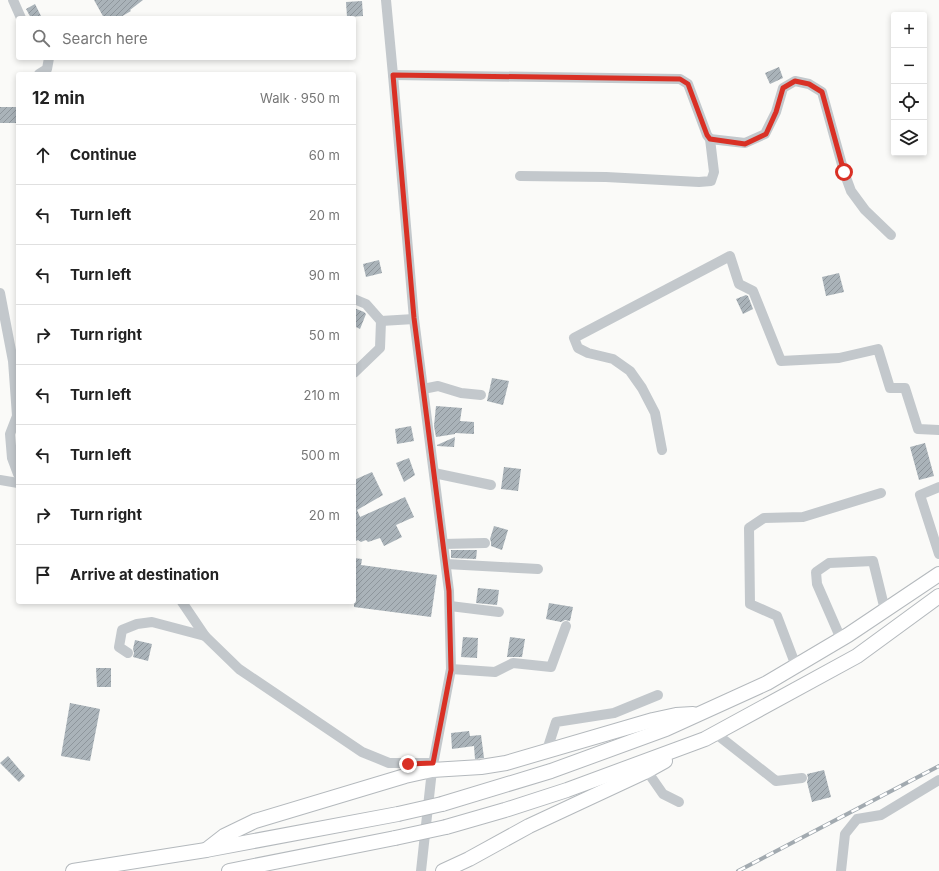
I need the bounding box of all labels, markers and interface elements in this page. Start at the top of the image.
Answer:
map controls [891,12,927,156]
button: + [891,12,927,48]
search box [16,16,356,60]
icon: search [30,27,52,49]
text: Search here [62,29,148,48]
button: − [891,48,927,84]
button: locate [891,84,927,120]
text: 12 min [32,88,85,108]
text: Walk · 950 m [260,90,340,106]
button: layers [891,120,927,156]
icon: ahead [32,144,54,166]
text: Continue [70,145,137,164]
text: 60 m [309,147,340,163]
route start [835,163,853,181]
icon: left [32,204,54,226]
text: Turn left [70,205,131,224]
text: 20 m [309,207,340,223]
icon: left [32,264,54,286]
text: Turn left [70,265,131,284]
text: 90 m [309,267,340,283]
icon: right [32,324,54,346]
text: Turn right [70,325,142,344]
text: 50 m [309,327,340,343]
icon: left [32,384,54,406]
text: Turn left [70,385,131,404]
text: 210 m [304,387,340,403]
icon: left [32,444,54,466]
text: Turn left [70,445,131,464]
text: 500 m [301,447,340,463]
icon: right [32,504,54,526]
text: Turn right [70,505,142,524]
text: 20 m [309,507,340,523]
icon: arrive [32,564,54,586]
text: Arrive at destination [70,565,219,584]
route end [399,755,417,773]

